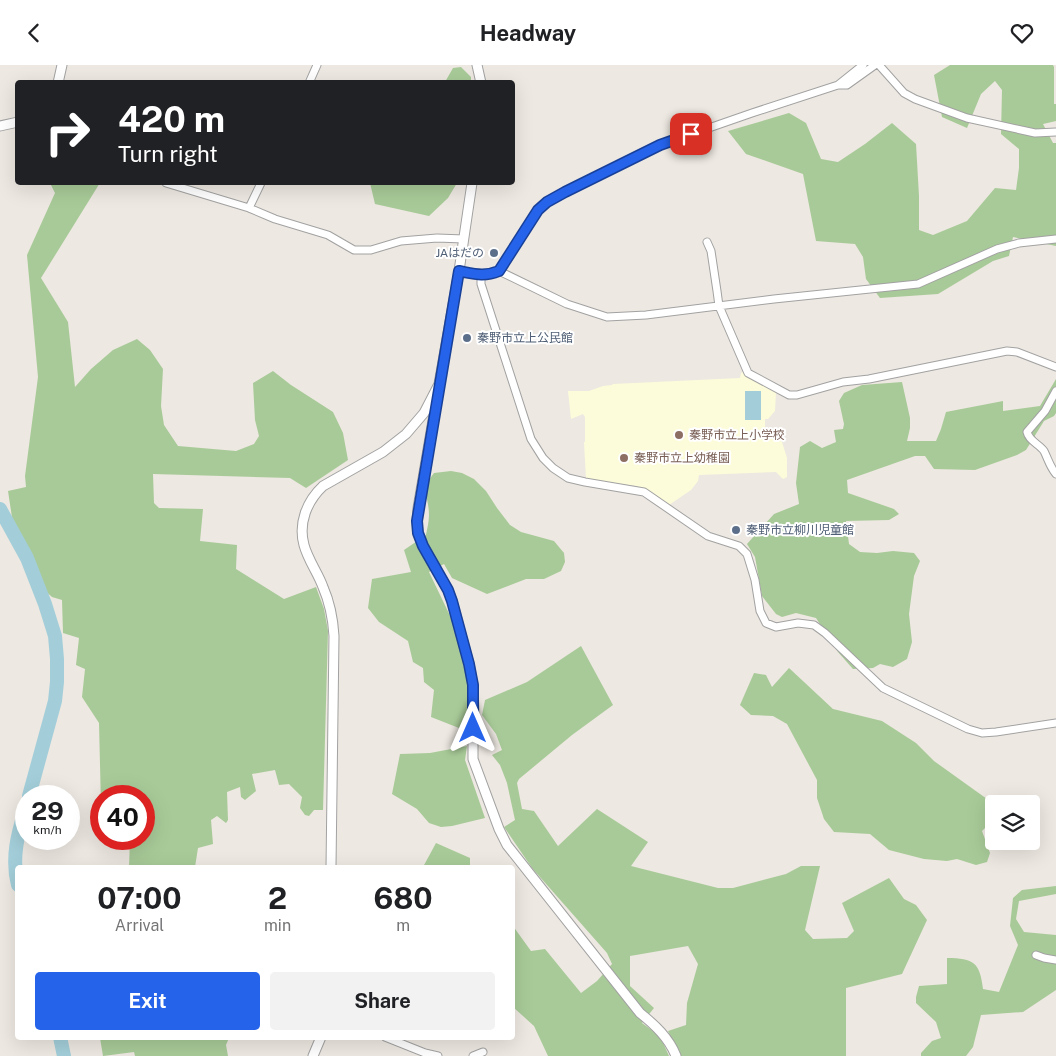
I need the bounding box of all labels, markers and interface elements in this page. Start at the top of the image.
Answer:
icon: back [20,19,48,47]
icon: heart [1008,19,1036,47]
text: Headway [480,20,576,46]
text: 420 m [118,99,225,140]
icon: right [35,100,100,165]
pin [670,113,712,155]
icon: arrive [677,120,705,148]
text: Turn right [118,141,218,167]
place label: JAはだの [435,246,484,260]
marker: JAはだの [488,247,500,259]
place label: 秦野市立上公民館 [477,331,573,345]
marker: 秦野市立上公民館 [461,332,473,344]
place label: 秦野市立上小学校 [689,428,785,442]
marker: 秦野市立上小学校 [673,429,685,441]
place label: 秦野市立上幼稚園 [634,451,730,465]
marker: 秦野市立上幼稚園 [618,452,630,464]
place label: 秦野市立柳川児童館 [746,523,854,537]
marker: 秦野市立柳川児童館 [730,524,742,536]
position arrow [446,701,498,753]
speed limit sign: 40 [90,785,155,850]
map controls [985,795,1040,850]
button: layers [985,795,1040,850]
text: 29 [31,796,64,826]
text: km/h [33,823,62,837]
text: 07:00 [97,880,182,916]
text: 2 [268,880,287,916]
text: 680 [374,880,433,916]
text: Arrival [115,916,164,935]
text: min [264,916,291,935]
text: m [396,916,410,935]
button: Exit [35,972,260,1030]
button: Share [270,972,495,1030]

